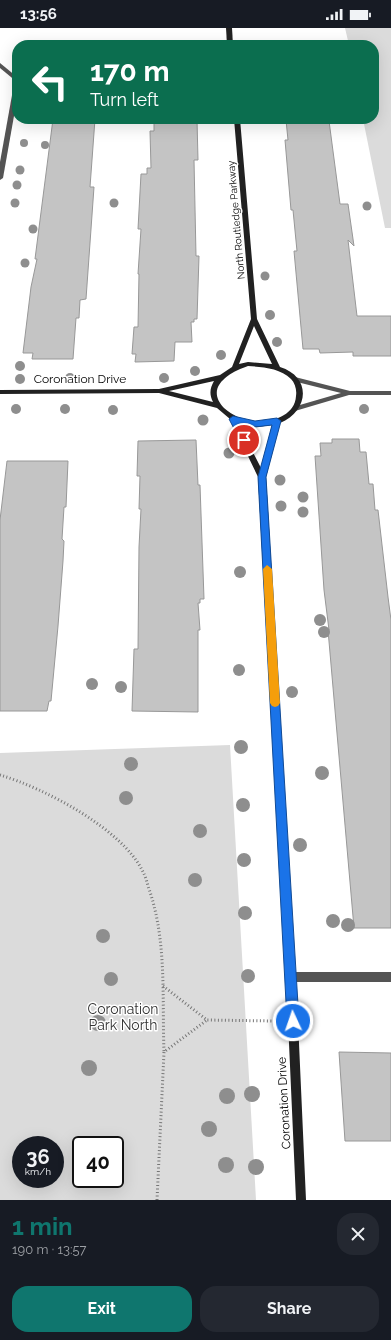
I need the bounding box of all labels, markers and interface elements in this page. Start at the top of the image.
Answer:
text: 13:56 [20,5,57,23]
text: 170 m [90,55,170,88]
icon: left [24,56,76,108]
text: Turn left [90,89,159,110]
street label: North Routledge Parkway [225,160,247,280]
street label: Coronation Drive [34,372,126,386]
pin [227,423,261,457]
icon: arrive [233,429,255,451]
position arrow [272,1000,314,1042]
park label: Coronation Park North [88,1001,158,1033]
street label: Coronation Drive [275,1056,293,1150]
speed limit sign: 40 [72,1136,124,1188]
text: 36 [26,1145,50,1169]
text: km/h [25,1166,51,1177]
text: 1 min [12,1212,73,1241]
button: close [337,1213,379,1255]
text: 190 m · 13:57 [12,1242,86,1257]
button: Exit [12,1286,192,1332]
button: Share [200,1286,379,1332]

